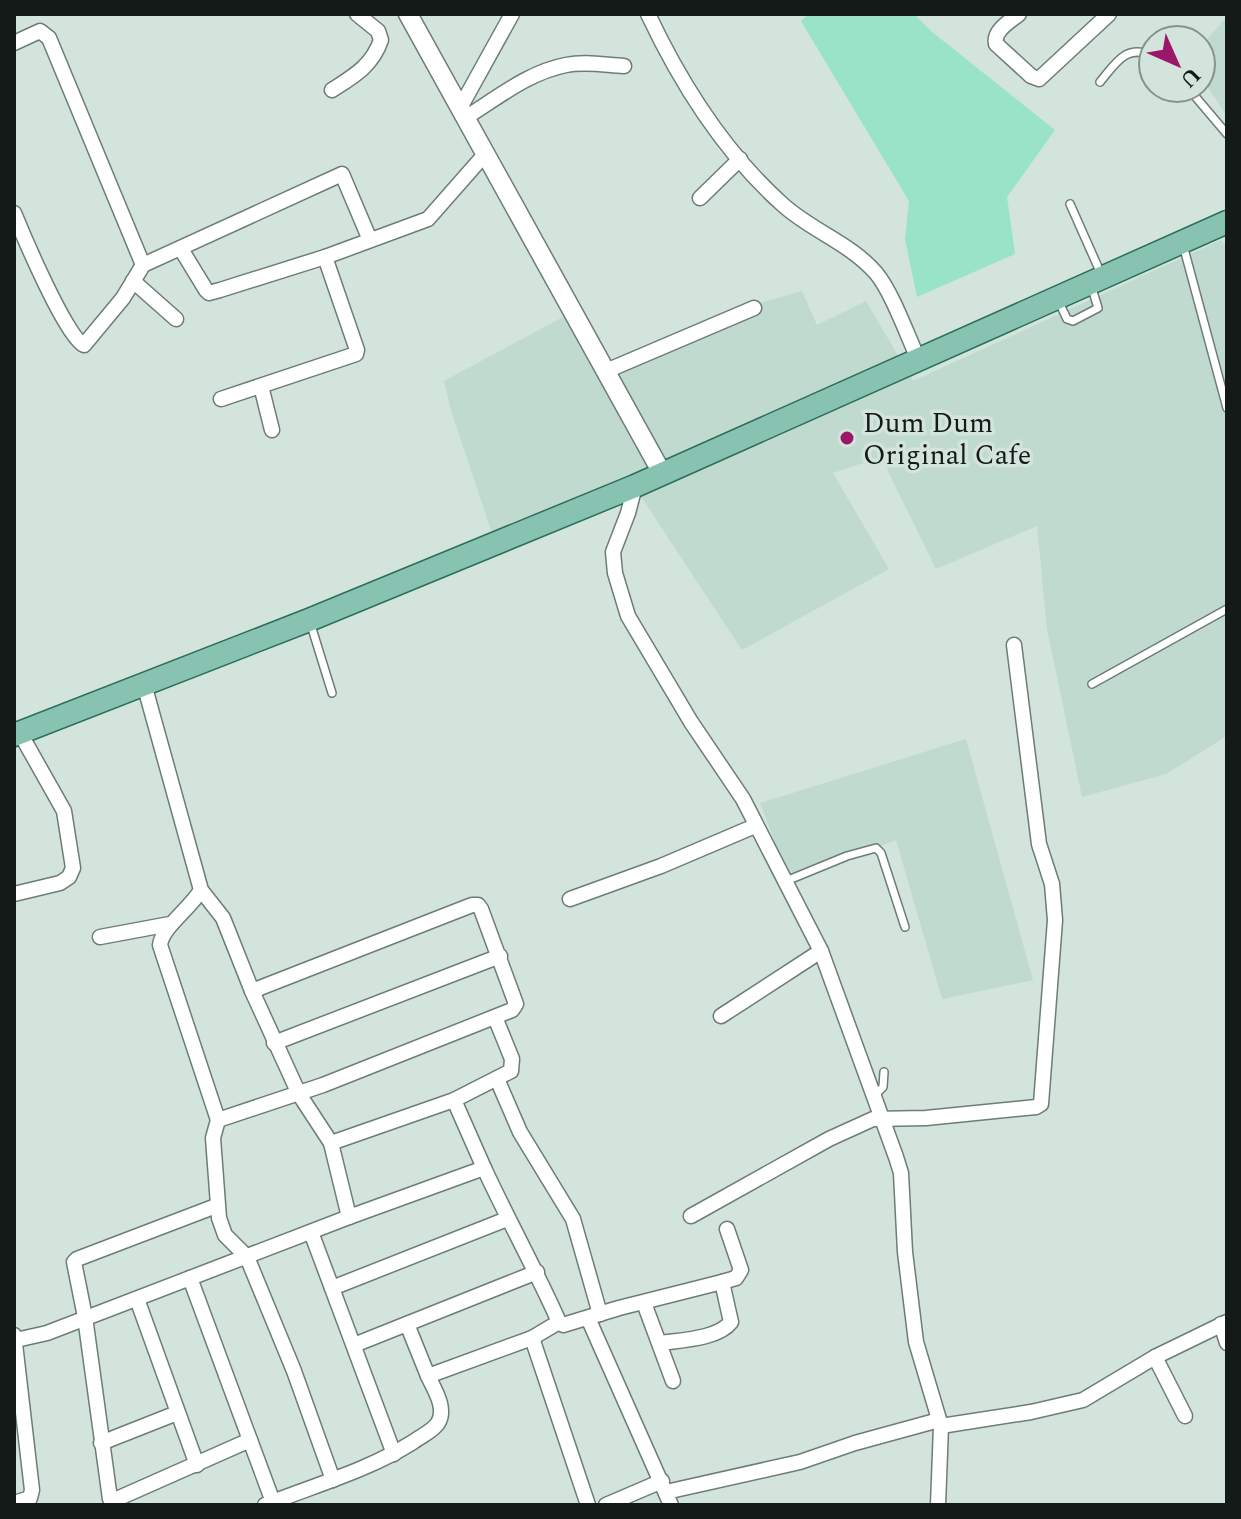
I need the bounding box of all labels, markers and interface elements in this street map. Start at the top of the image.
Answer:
north arrow [1137,24,1217,104]
text: U [1172,59,1208,95]
place label: Dum Dum Original Cafe [863,402,1031,477]
marker: Dum Dum Original Cafe [838,429,856,447]

